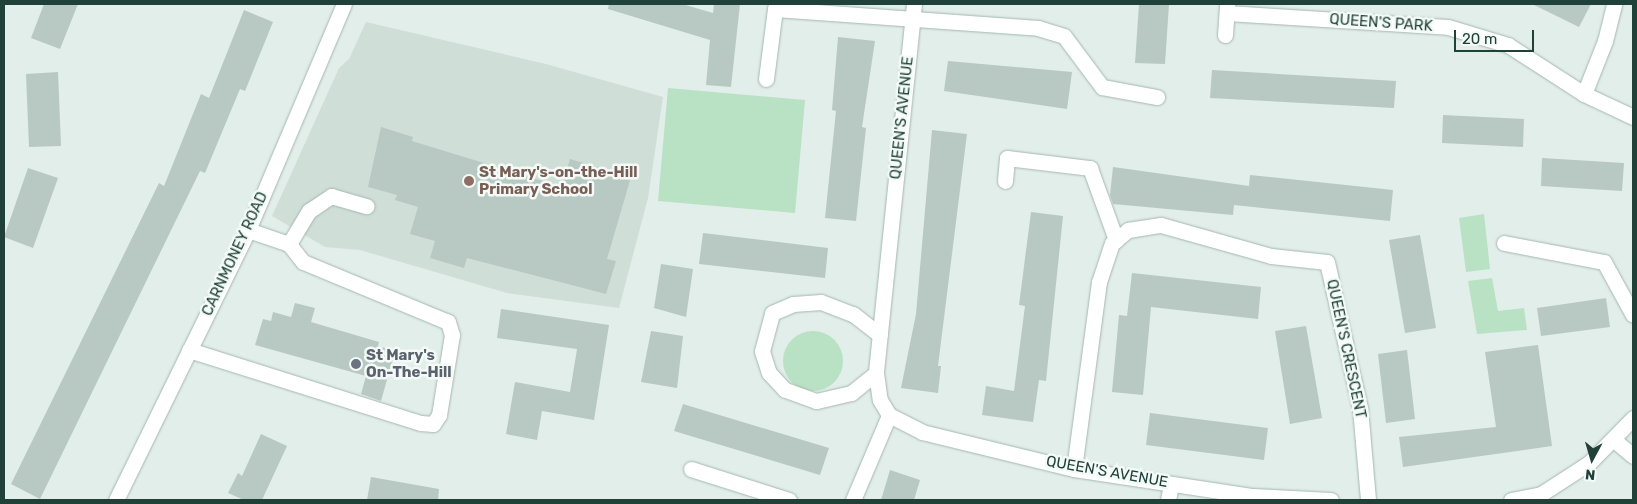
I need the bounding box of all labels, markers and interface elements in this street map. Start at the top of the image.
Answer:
street label: QUEEN'S PARK [1329,10,1433,36]
scale bar [1457,20,1537,52]
text: 20 m [1462,30,1497,48]
street label: QUEEN'S AVENUE [887,55,917,181]
place label: St Mary's-on-the-Hill Primary School [479,163,638,198]
marker: St Mary's-on-the-Hill Primary School [463,175,475,187]
street label: CARNMONEY ROAD [198,189,272,319]
street label: QUEEN'S CRESCENT [1322,278,1370,420]
place label: St Mary's On-The-Hill [366,346,452,381]
marker: St Mary's On-The-Hill [350,358,362,370]
north arrow [1567,434,1617,484]
street label: QUEEN'S AVENUE [1044,452,1170,492]
text: N [1584,465,1596,483]

